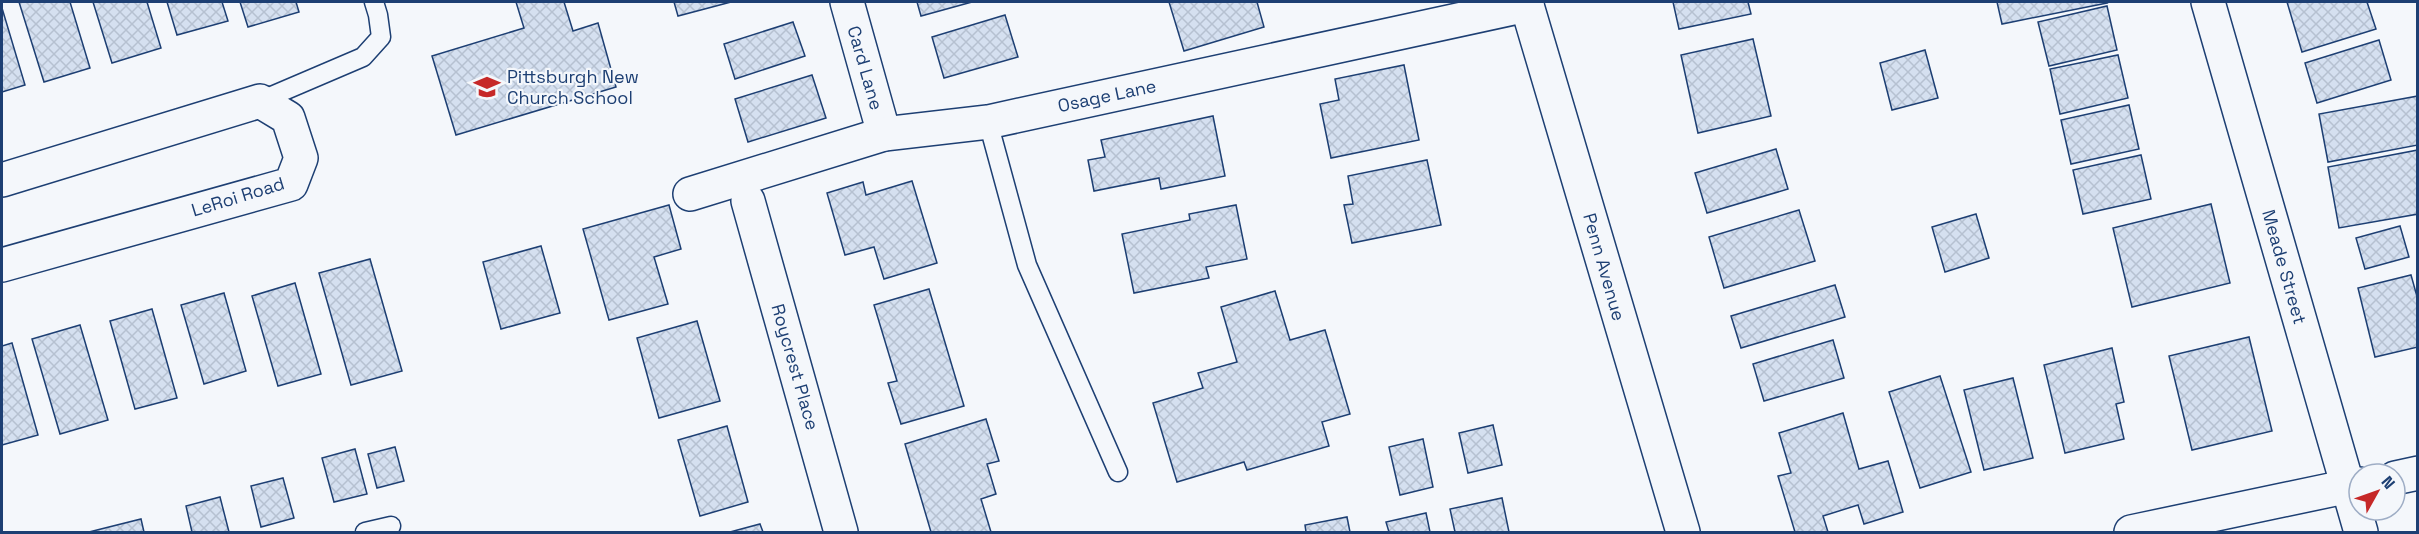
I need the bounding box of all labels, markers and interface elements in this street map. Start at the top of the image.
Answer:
street label: Card Lane [843,23,888,113]
place label: Pittsburgh New Church School [507,65,639,109]
school or university icon: Pittsburgh New Church School [472,72,502,102]
street label: Osage Lane [1055,74,1158,117]
street label: LeRoi Road [189,171,287,222]
street label: Meade Street [2257,207,2312,327]
street label: Penn Avenue [1578,210,1631,323]
street label: Roycrest Place [766,301,824,433]
north arrow [2347,462,2407,522]
text: N [2377,472,2400,494]

